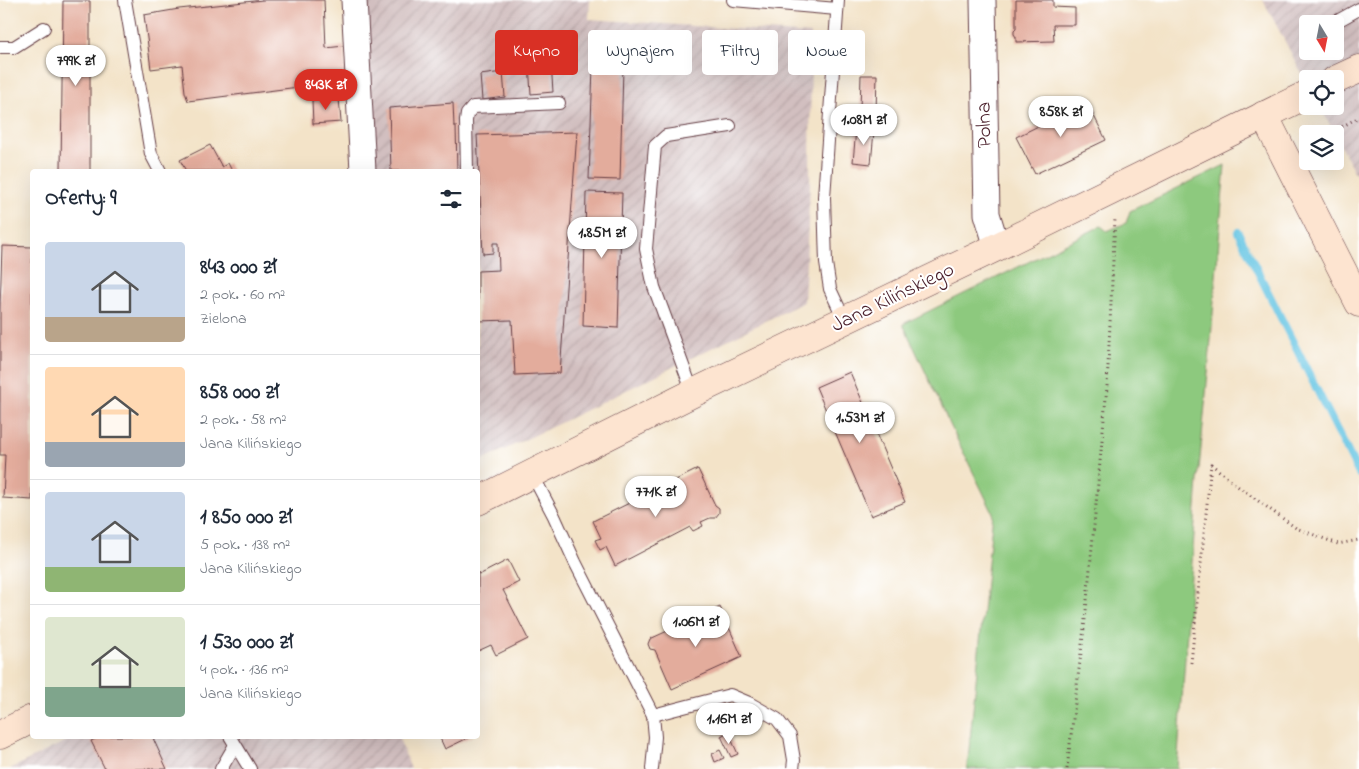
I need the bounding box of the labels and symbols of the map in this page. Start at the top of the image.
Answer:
north arrow [1299,15,1344,60]
pin: 799K zł [30,44,122,87]
pin: 843K zł [280,68,372,111]
pin: 858K zł [1015,96,1107,138]
street label: Polna [970,102,1000,148]
pin: 1.08M zł [812,104,916,146]
pin: 1.85M zł [550,216,654,259]
street label: Jana Kilińskiego [826,255,961,343]
pin: 1.53M zł [808,402,912,444]
pin: 771K zł [610,476,702,518]
pin: 1.06M zł [644,606,748,648]
pin: 1.16M zł [677,702,781,745]

